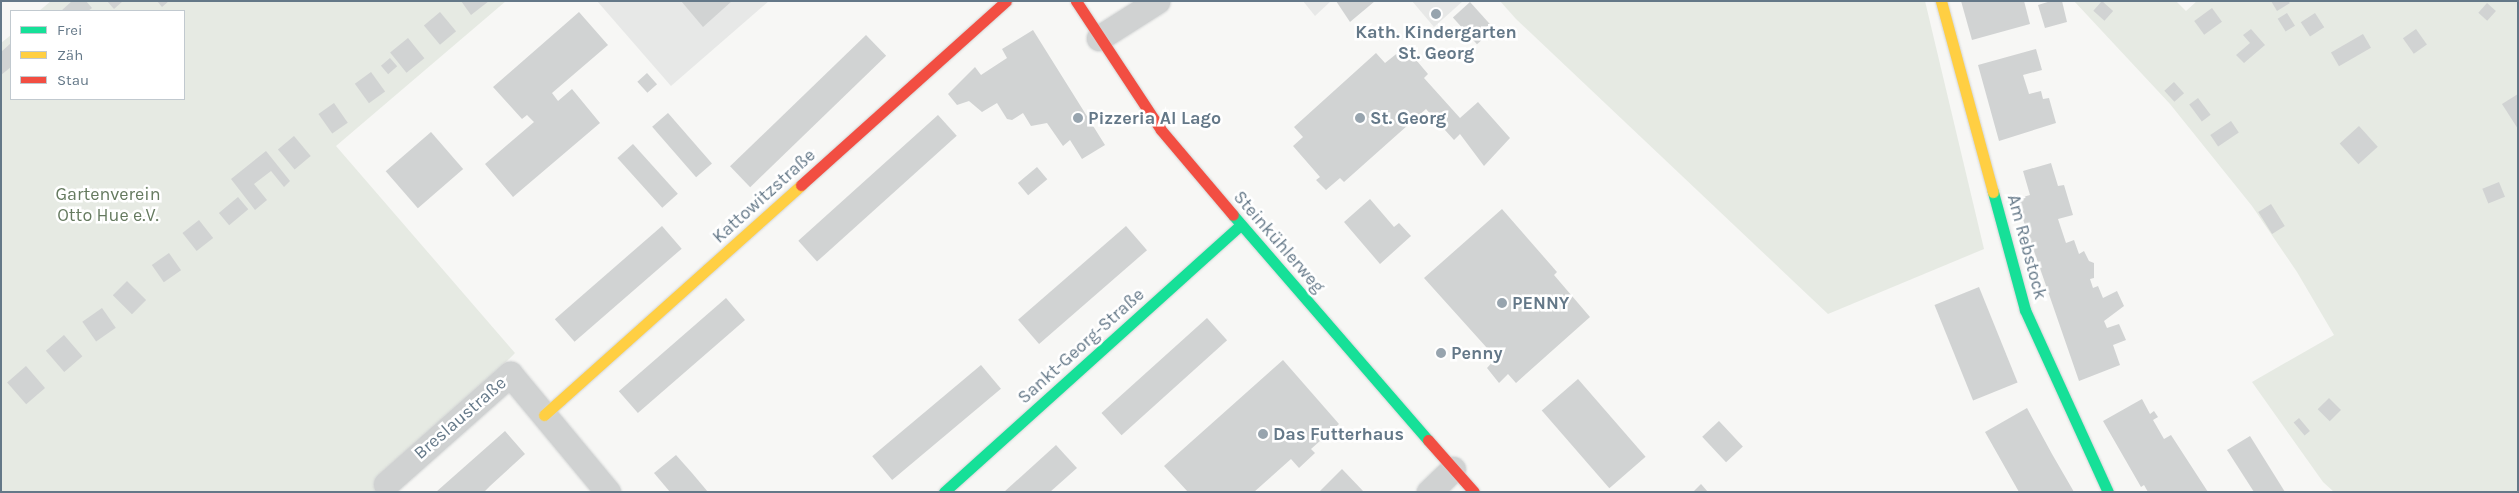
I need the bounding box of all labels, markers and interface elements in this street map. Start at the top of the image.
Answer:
marker: Kath. Kindergarten St. Georg [1430,8,1442,20]
legend [10,10,185,100]
text: Frei [57,21,82,39]
place label: Kath. Kindergarten St. Georg [1355,22,1517,64]
text: Zäh [57,46,83,64]
text: Stau [57,71,89,89]
place label: Pizzeria Al Lago [1088,107,1221,129]
place label: St. Georg [1370,107,1446,129]
marker: Pizzeria Al Lago [1072,112,1084,124]
marker: St. Georg [1354,112,1366,124]
street label: Kattowitzstraße [708,144,820,248]
park label: Gartenverein Otto Hue e.V. [55,184,161,226]
street label: Steinkühlerweg [1229,187,1329,297]
street label: Am Rebstock [2003,192,2051,302]
street label: Sankt-Georg-Straße [1013,284,1149,408]
place label: PENNY [1512,292,1569,314]
marker: PENNY [1496,297,1508,309]
place label: Penny [1451,342,1502,364]
marker: Penny [1435,347,1447,359]
street label: Breslaustraße [409,372,511,464]
place label: Das Futterhaus [1273,423,1404,445]
marker: Das Futterhaus [1257,428,1269,440]

